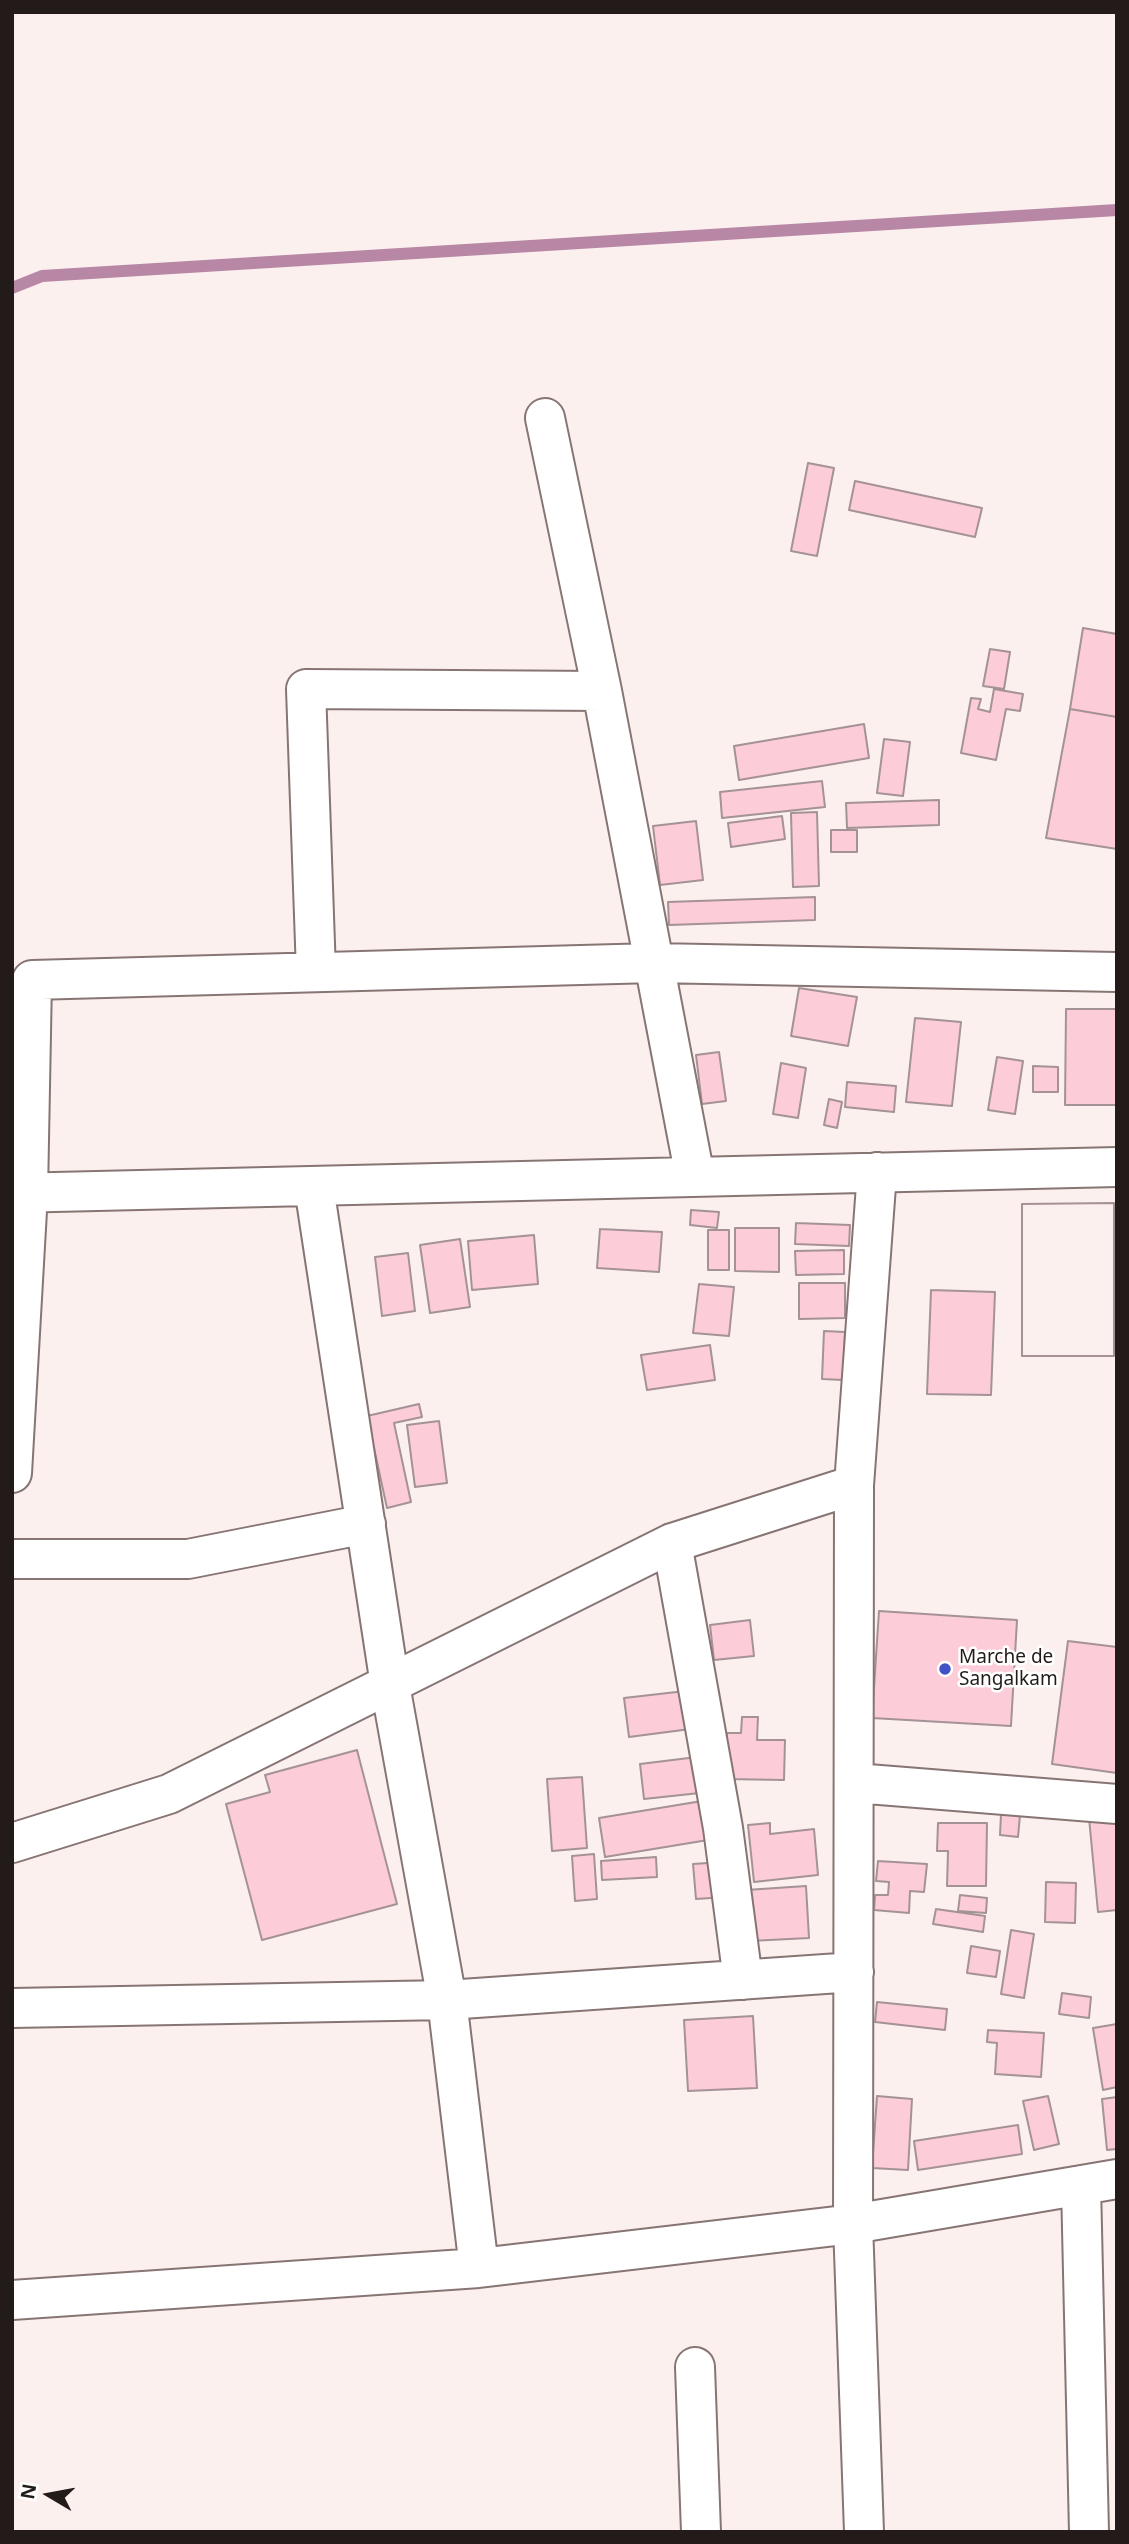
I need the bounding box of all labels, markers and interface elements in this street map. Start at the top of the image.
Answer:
place label: Marche de Sangalkam [959,1647,1058,1691]
marker: Marche de Sangalkam [937,1661,953,1677]
north arrow [14,2460,84,2530]
text: N [14,2481,42,2501]

